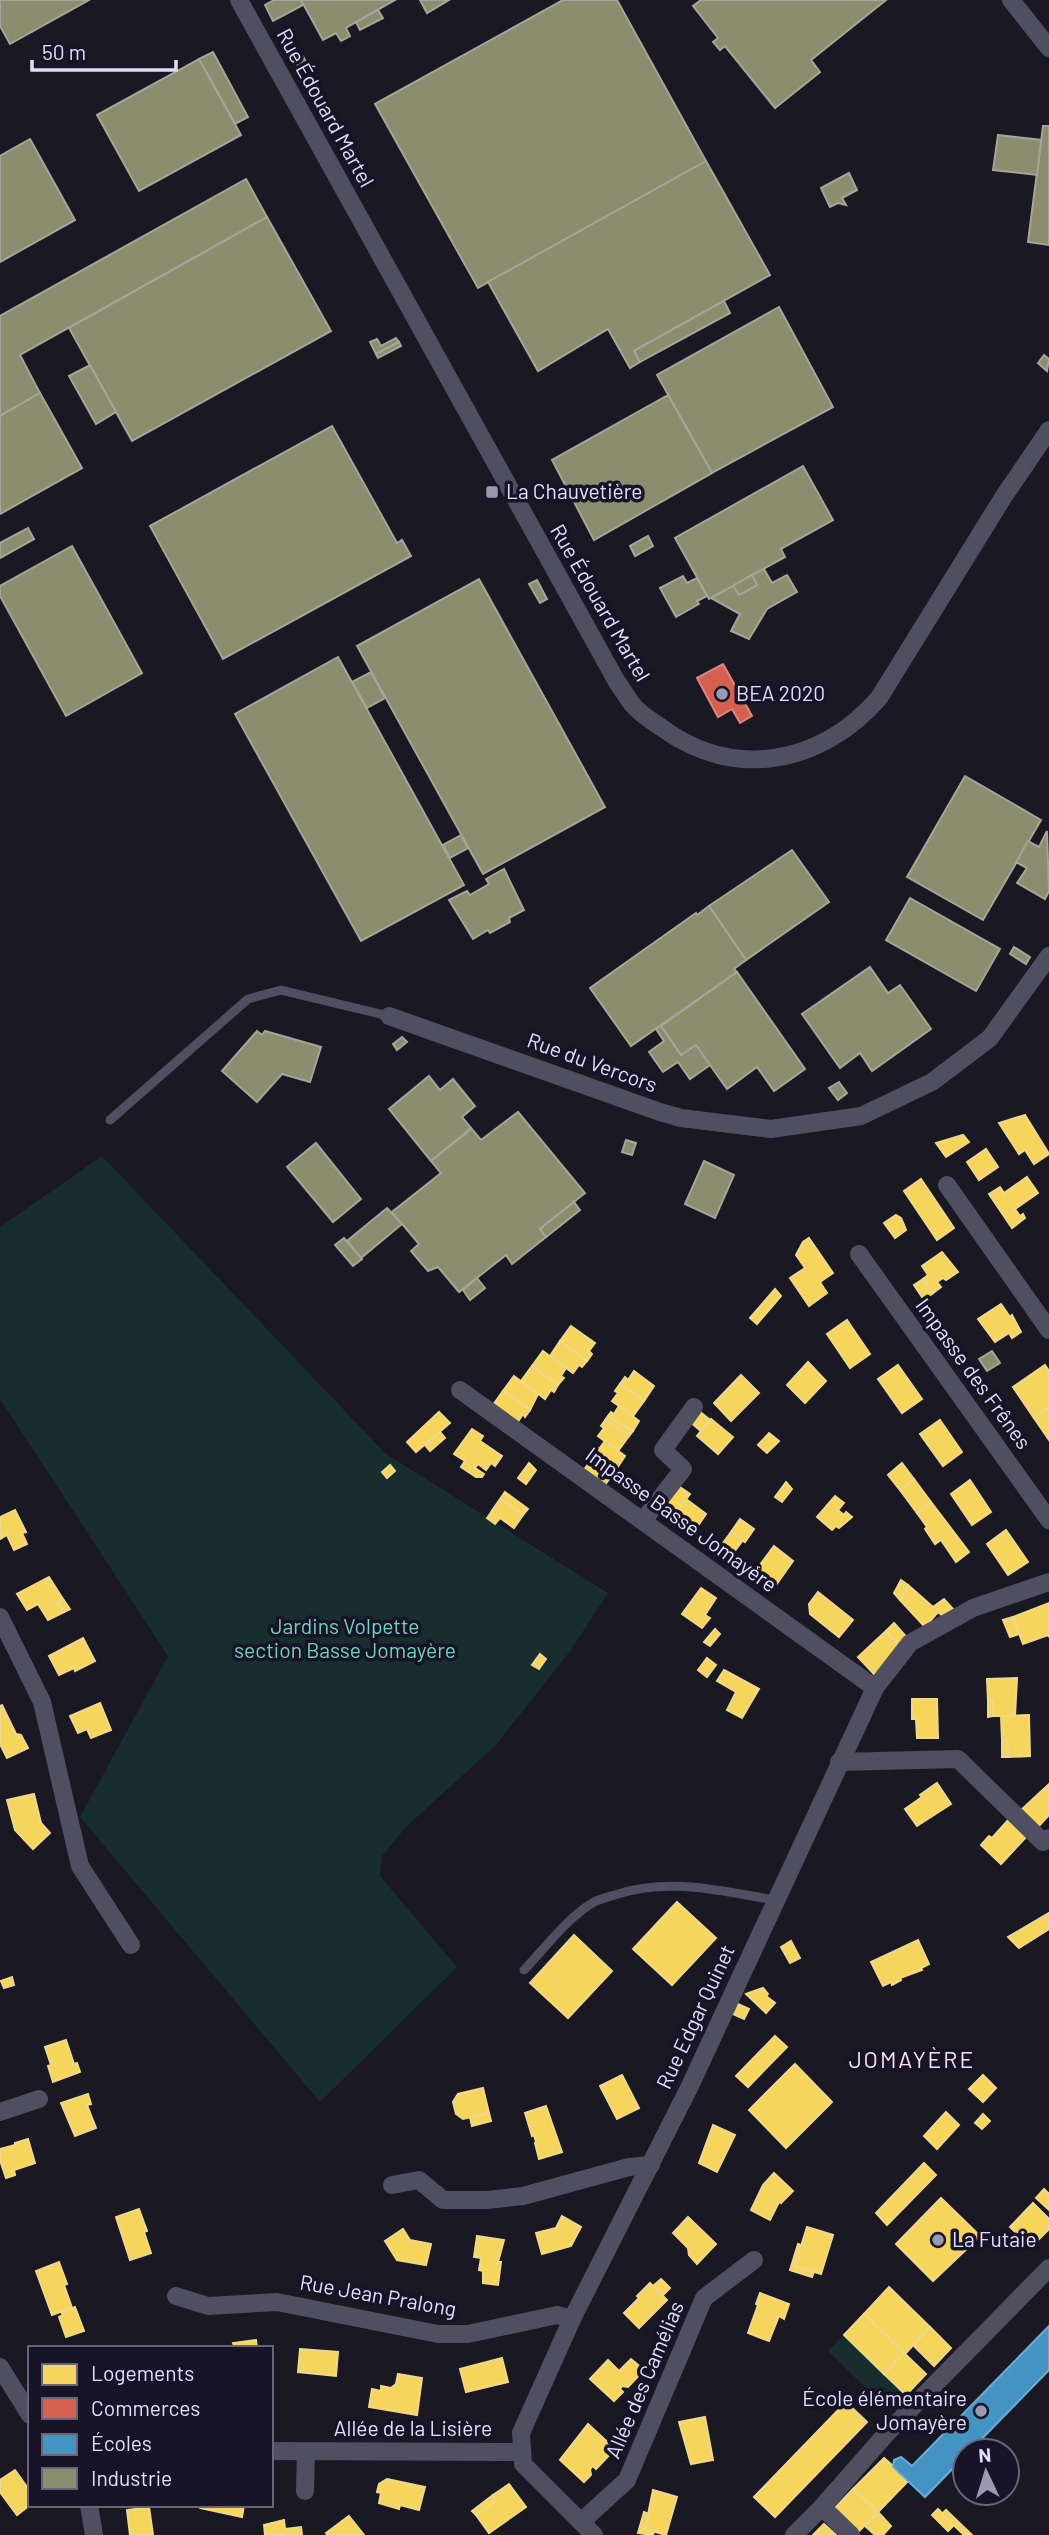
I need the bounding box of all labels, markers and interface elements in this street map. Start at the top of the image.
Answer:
street label: Rue Édouard Martel [272,24,380,191]
scale bar [32,28,175,72]
text: 50 m [42,39,86,64]
place label: La Chauvetière [506,478,643,503]
marker: La Chauvetière [484,484,500,500]
street label: Rue Édouard Martel [546,519,656,685]
place label: BEA 2020 [736,680,825,705]
marker: BEA 2020 [714,686,730,702]
street label: Rue du Vercors [524,1027,661,1097]
street label: Impasse des Frênes [911,1293,1037,1453]
street label: Impasse Basse Jomayère [581,1441,782,1597]
park label: Jardins Volpette section Basse Jomayère [234,1613,456,1662]
street label: Rue Edgar Quinet [650,1940,739,2092]
district label: JOMAYÈRE [849,2045,975,2073]
place label: La Futaie [952,2226,1037,2251]
marker: La Futaie [930,2232,946,2248]
street label: Rue Jean Pralong [298,2268,459,2321]
street label: Allée des Camélias [599,2297,688,2462]
legend [28,2346,273,2507]
text: Logements [91,2360,194,2385]
place label: École élémentaire Jomayère [802,2385,967,2434]
text: Commerces [91,2395,200,2420]
marker: École élémentaire Jomayère [973,2403,989,2419]
street label: Allée de la Lisière [334,2415,492,2440]
text: Écoles [91,2430,152,2455]
north arrow [951,2437,1021,2507]
text: N [978,2443,992,2466]
text: Industrie [91,2465,172,2490]

